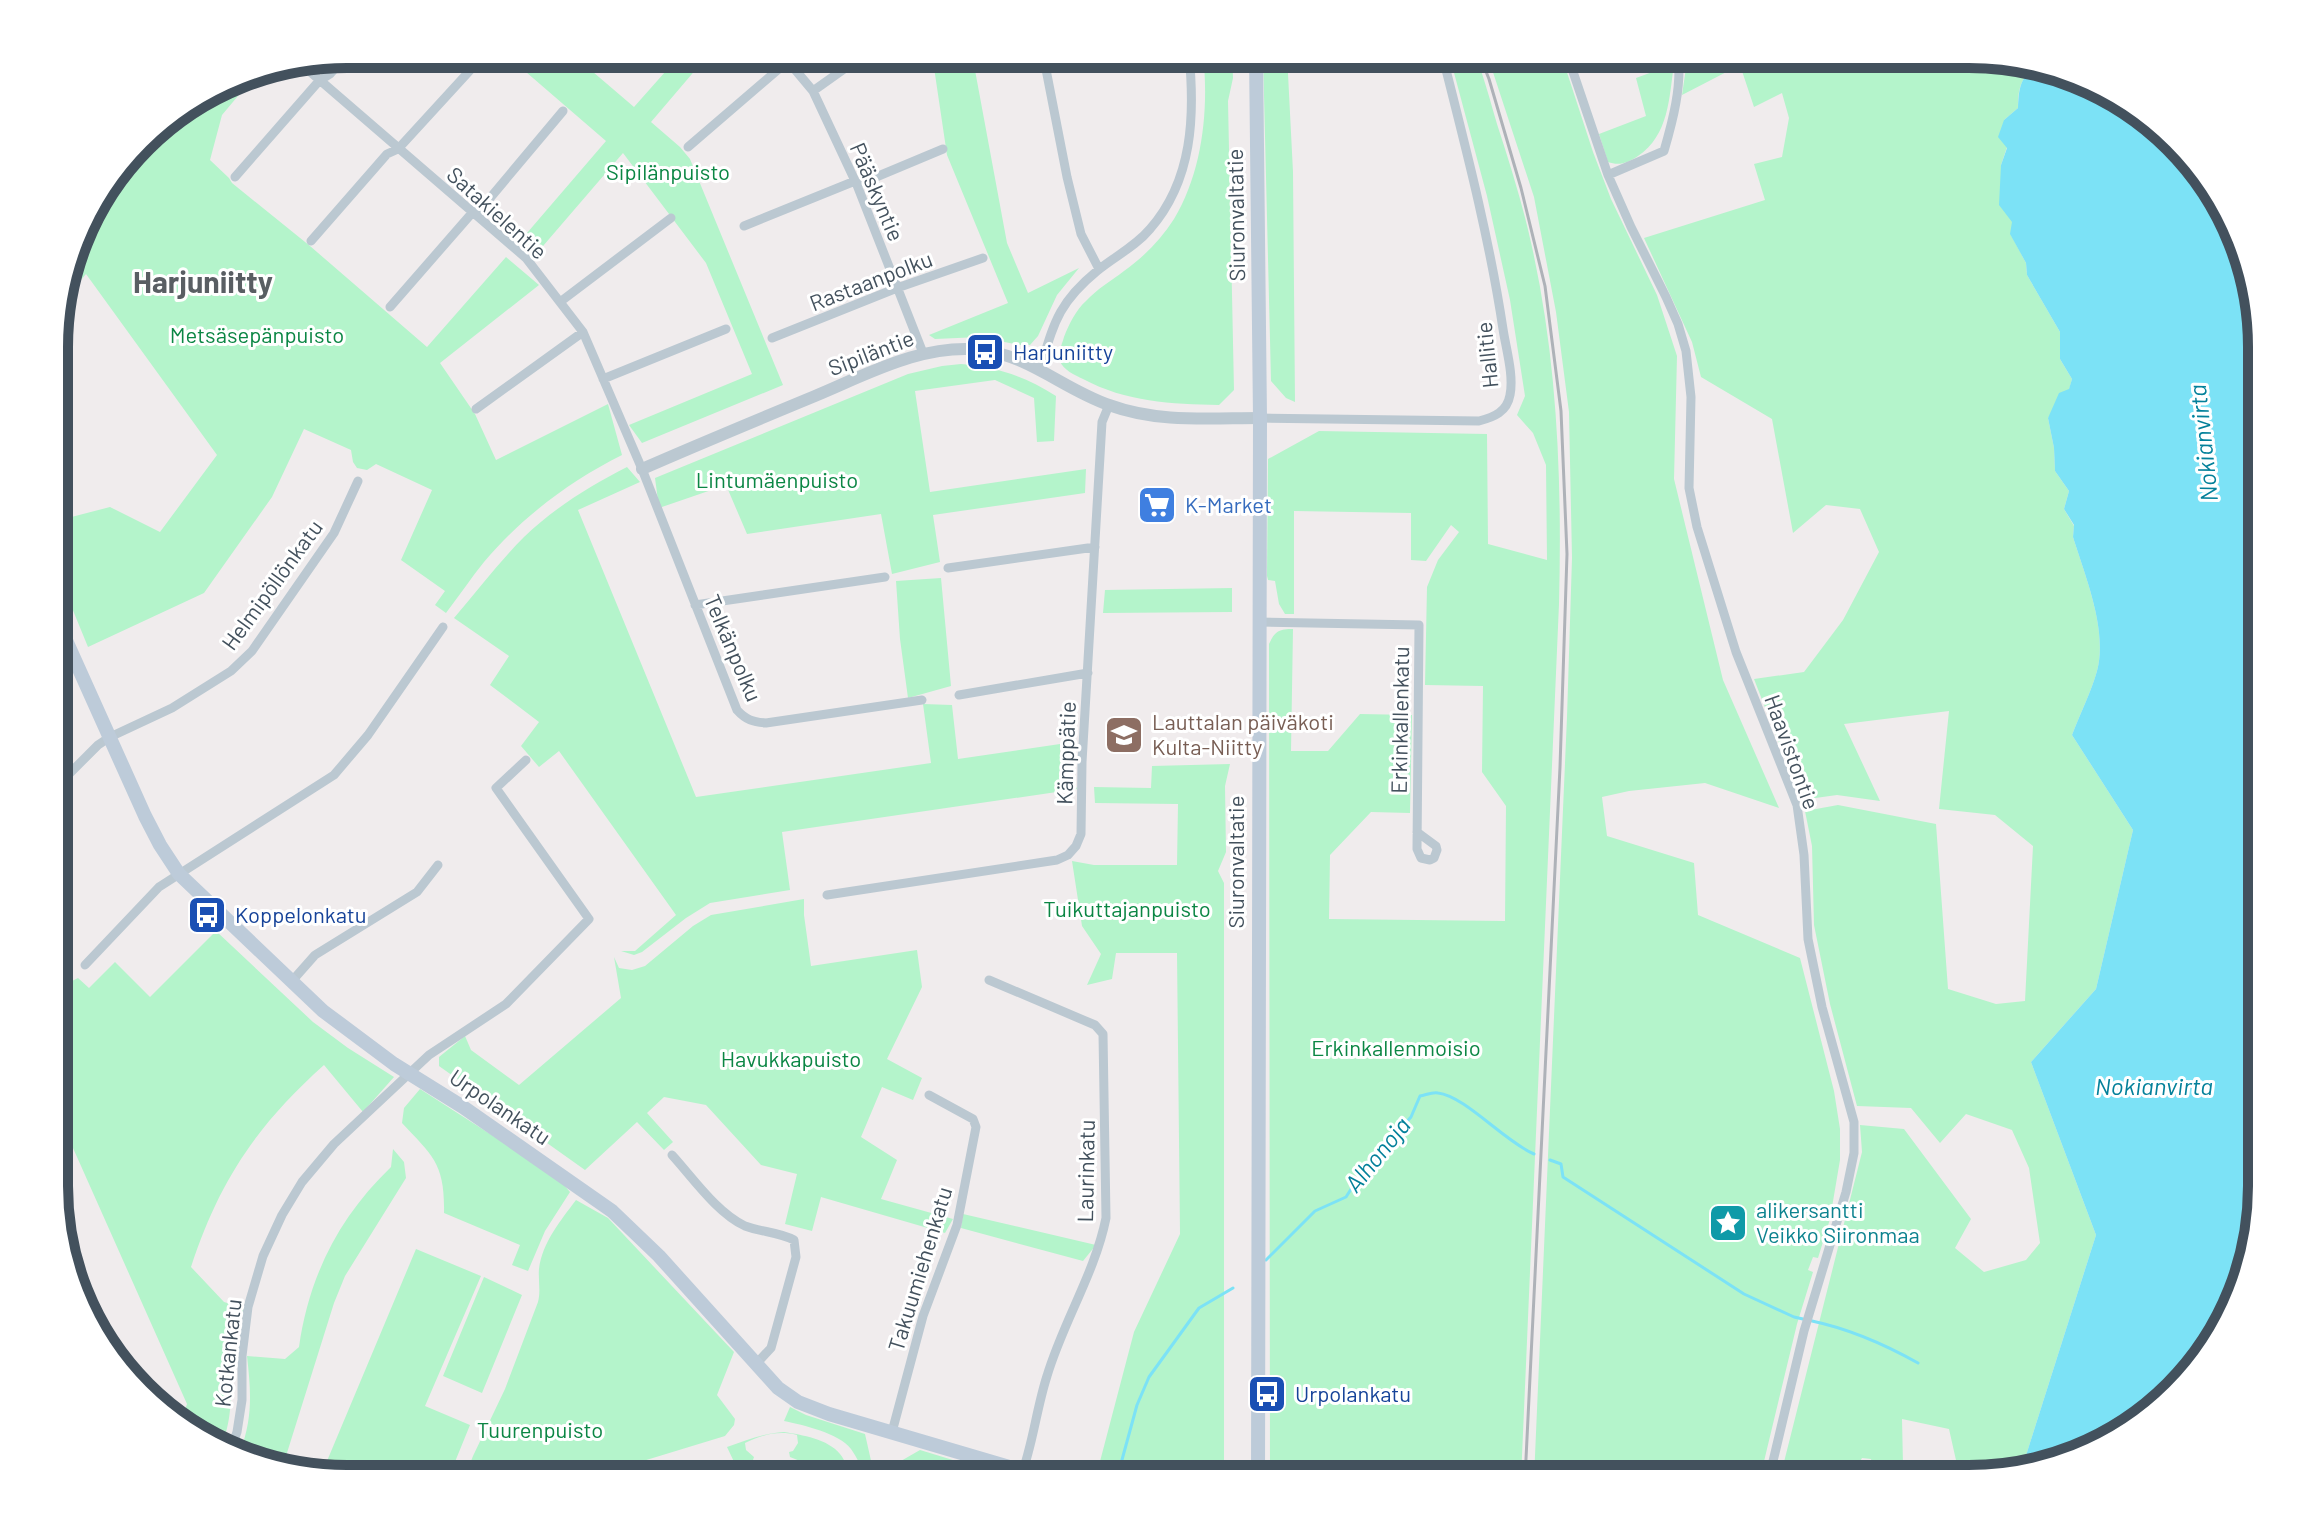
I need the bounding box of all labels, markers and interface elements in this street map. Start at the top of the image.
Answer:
street label: Pääskyntie [846,138,910,245]
street label: Siuronvaltatie [1221,148,1249,282]
park label: Sipilänpuisto [606,158,730,184]
street label: Satakielentie [442,161,553,264]
street label: Rastaanpolku [806,245,936,315]
district label: Harjuniitty [133,263,273,299]
park label: Metsäsepänpuisto [170,321,344,347]
street label: Hallitie [1470,321,1502,390]
street label: Sipiläntie [824,324,917,380]
bus stop icon: Harjuniitty [964,331,1006,373]
place label: Harjuniitty [1013,338,1113,364]
water label: Nokianvirta [2182,383,2223,503]
park label: Lintumäenpuisto [696,466,858,492]
supermarket icon: K-Market [1136,484,1178,526]
place label: K-Market [1185,491,1272,517]
street label: Helmipöllönkatu [215,514,327,654]
street label: Telkänpolku [700,590,768,705]
street label: Erkinkallenkatu [1385,646,1413,794]
street label: Haavistontie [1760,691,1826,813]
street label: Kämppätie [1050,701,1080,805]
place label: Lauttalan päiväkoti Kulta-Niitty [1152,708,1334,759]
school or university icon: Lauttalan päiväkoti Kulta-Niitty [1103,714,1145,756]
street label: Siuronvaltatie [1222,796,1248,928]
bus stop icon: Koppelonkatu [186,894,228,936]
park label: Tuikuttajanpuisto [1043,895,1211,921]
place label: Koppelonkatu [235,901,367,927]
park label: Erkinkallenmoisio [1311,1034,1481,1060]
park label: Havukkapuisto [721,1045,861,1071]
street label: Urpolankatu [445,1063,556,1149]
water label: Nokianvirta [2095,1071,2213,1100]
water label: Alhonoja [1338,1111,1416,1197]
street label: Laurinkatu [1071,1119,1099,1223]
street label: Takuumiehenkatu [882,1183,956,1354]
place label: alikersantti Veikko Siironmaa [1756,1196,1920,1247]
place icon: alikersantti Veikko Siironmaa [1707,1202,1749,1244]
street label: Kotkankatu [208,1297,246,1408]
bus stop icon: Urpolankatu [1246,1373,1288,1415]
place label: Urpolankatu [1295,1380,1411,1406]
park label: Tuurenpuisto [477,1416,603,1442]

